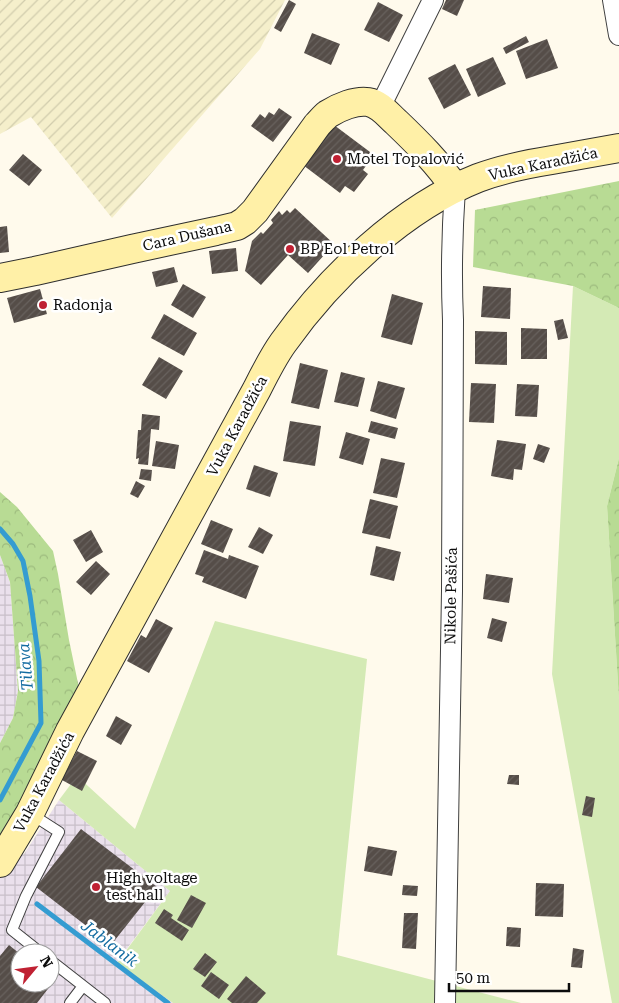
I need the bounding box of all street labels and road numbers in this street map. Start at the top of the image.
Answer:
street label: Vuka Karadžića [487,144,599,184]
street label: Cara Dušana [141,217,233,255]
street label: Vuka Karadžića [203,373,271,479]
street label: Nikole Pašića [441,547,461,645]
street label: Vuka Karadžića [10,729,78,835]

